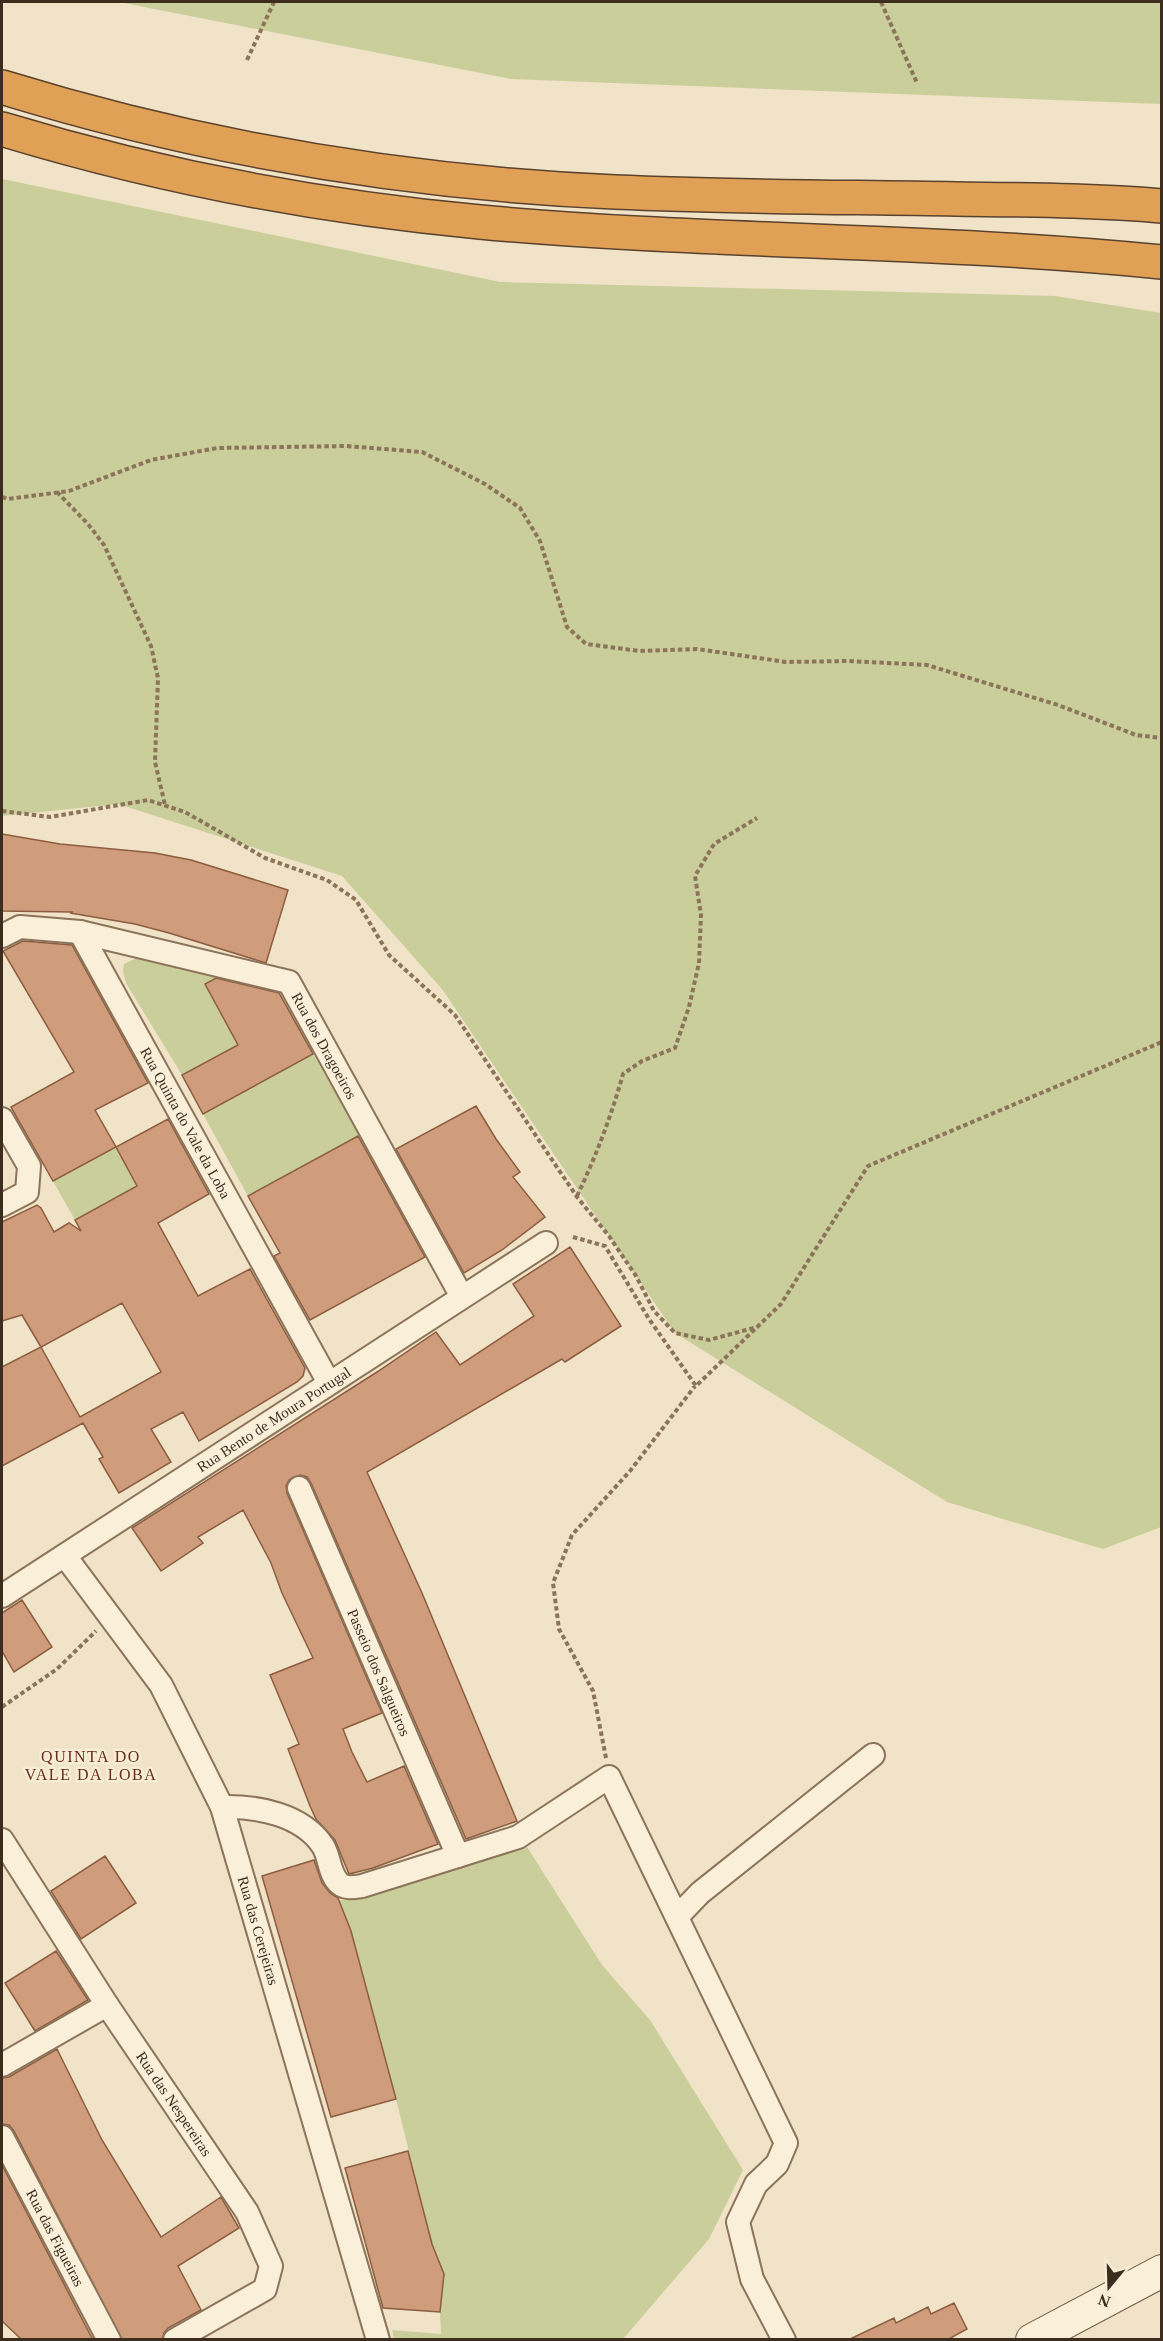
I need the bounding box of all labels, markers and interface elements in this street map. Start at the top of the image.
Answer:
street label: Rua dos Dragoeiros [288,990,360,1102]
street label: Rua Quinta do Vale da Loba [137,1044,234,1202]
street label: Rua Bento de Moura Portugal [194,1364,354,1475]
street label: Passeio dos Salgueiros [344,1607,413,1739]
district label: QUINTA DO VALE DA LOBA [25,1748,157,1783]
street label: Rua das Cerejeiras [235,1874,282,1987]
street label: Rua das Nespereiras [133,2049,215,2159]
street label: Rua das Figueiras [23,2187,87,2289]
north arrow [1079,2257,1139,2317]
text: N [1096,2291,1113,2311]

